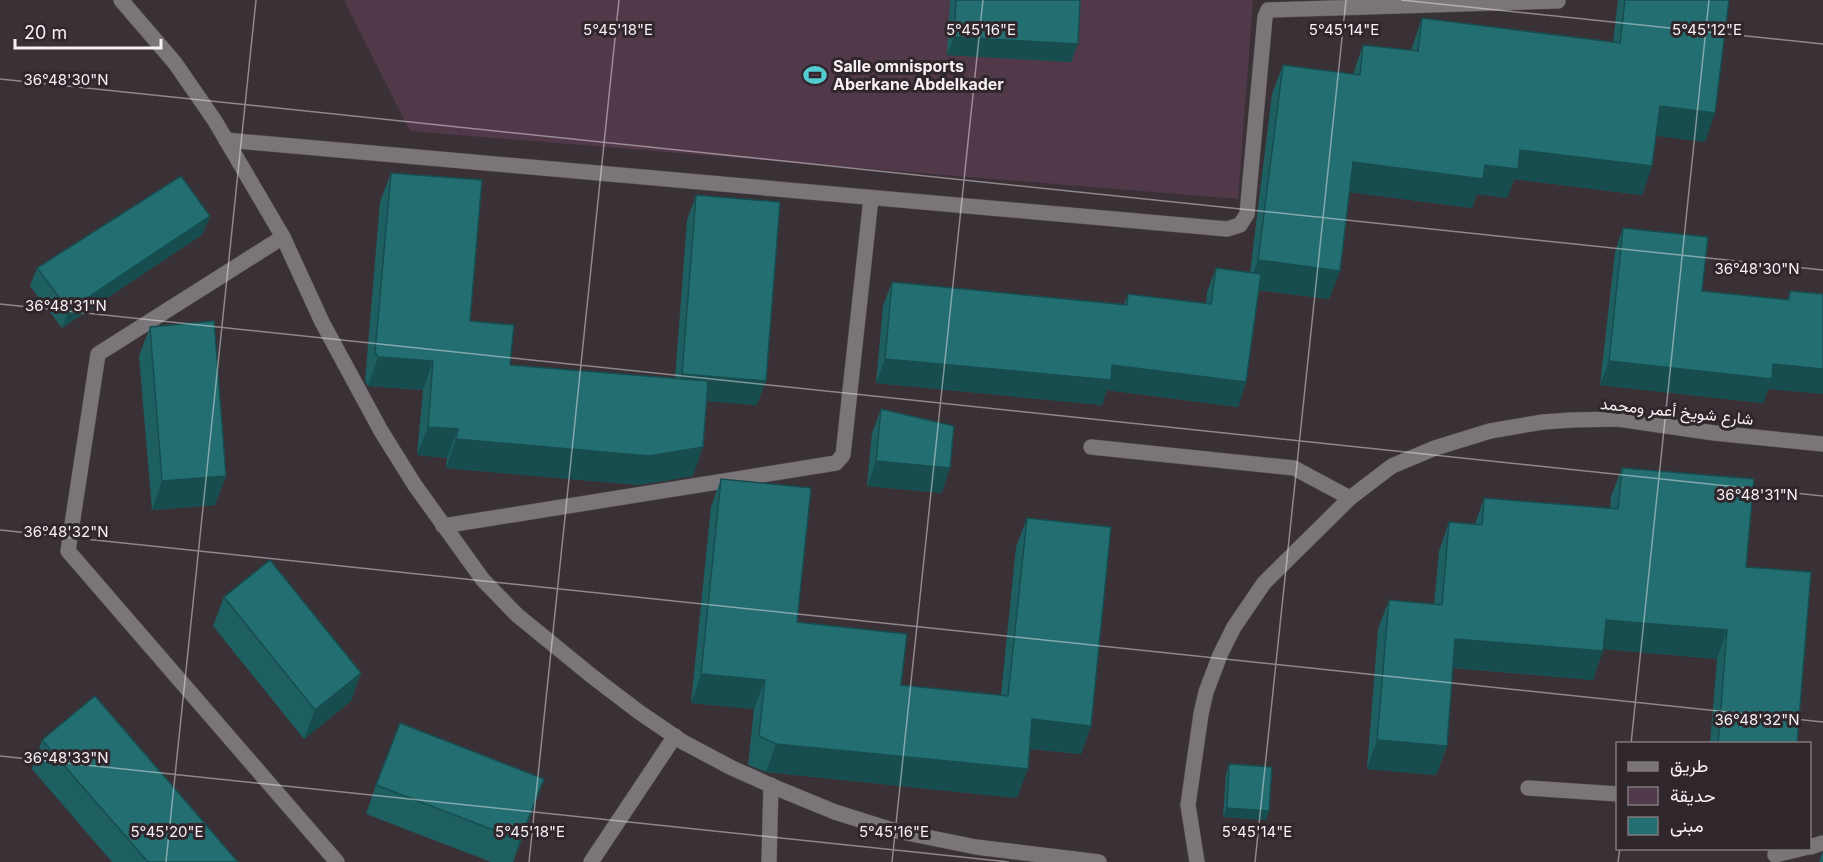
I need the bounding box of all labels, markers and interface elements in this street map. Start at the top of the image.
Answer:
scale bar [15,12,160,50]
text: 5°45'18"E [583,20,653,39]
text: 5°45'16"E [946,20,1016,39]
text: 5°45'14"E [1309,20,1379,39]
text: 5°45'12"E [1672,20,1742,39]
text: 20 m [24,22,67,43]
place label: Salle omnisports Aberkane Abdelkader [833,56,1004,94]
sports icon: Salle omnisports Aberkane Abdelkader [802,62,828,88]
text: 36°48'30"N [23,70,109,89]
text: 36°48'30"N [1714,259,1800,278]
text: 36°48'31"N [25,296,107,315]
street label: شارع شويخ أعمر ومحمد [1599,393,1755,431]
text: 36°48'31"N [1716,485,1798,504]
text: 36°48'32"N [24,522,108,541]
text: 36°48'32"N [1715,710,1799,729]
legend [1616,742,1811,850]
text: 36°48'33"N [23,748,109,767]
text: طريق [1670,755,1708,777]
text: حديقة [1670,785,1716,806]
text: مبنى [1670,815,1704,837]
text: 5°45'20"E [130,822,204,841]
text: 5°45'18"E [495,822,565,841]
text: 5°45'16"E [859,822,929,841]
text: 5°45'14"E [1222,822,1292,841]

